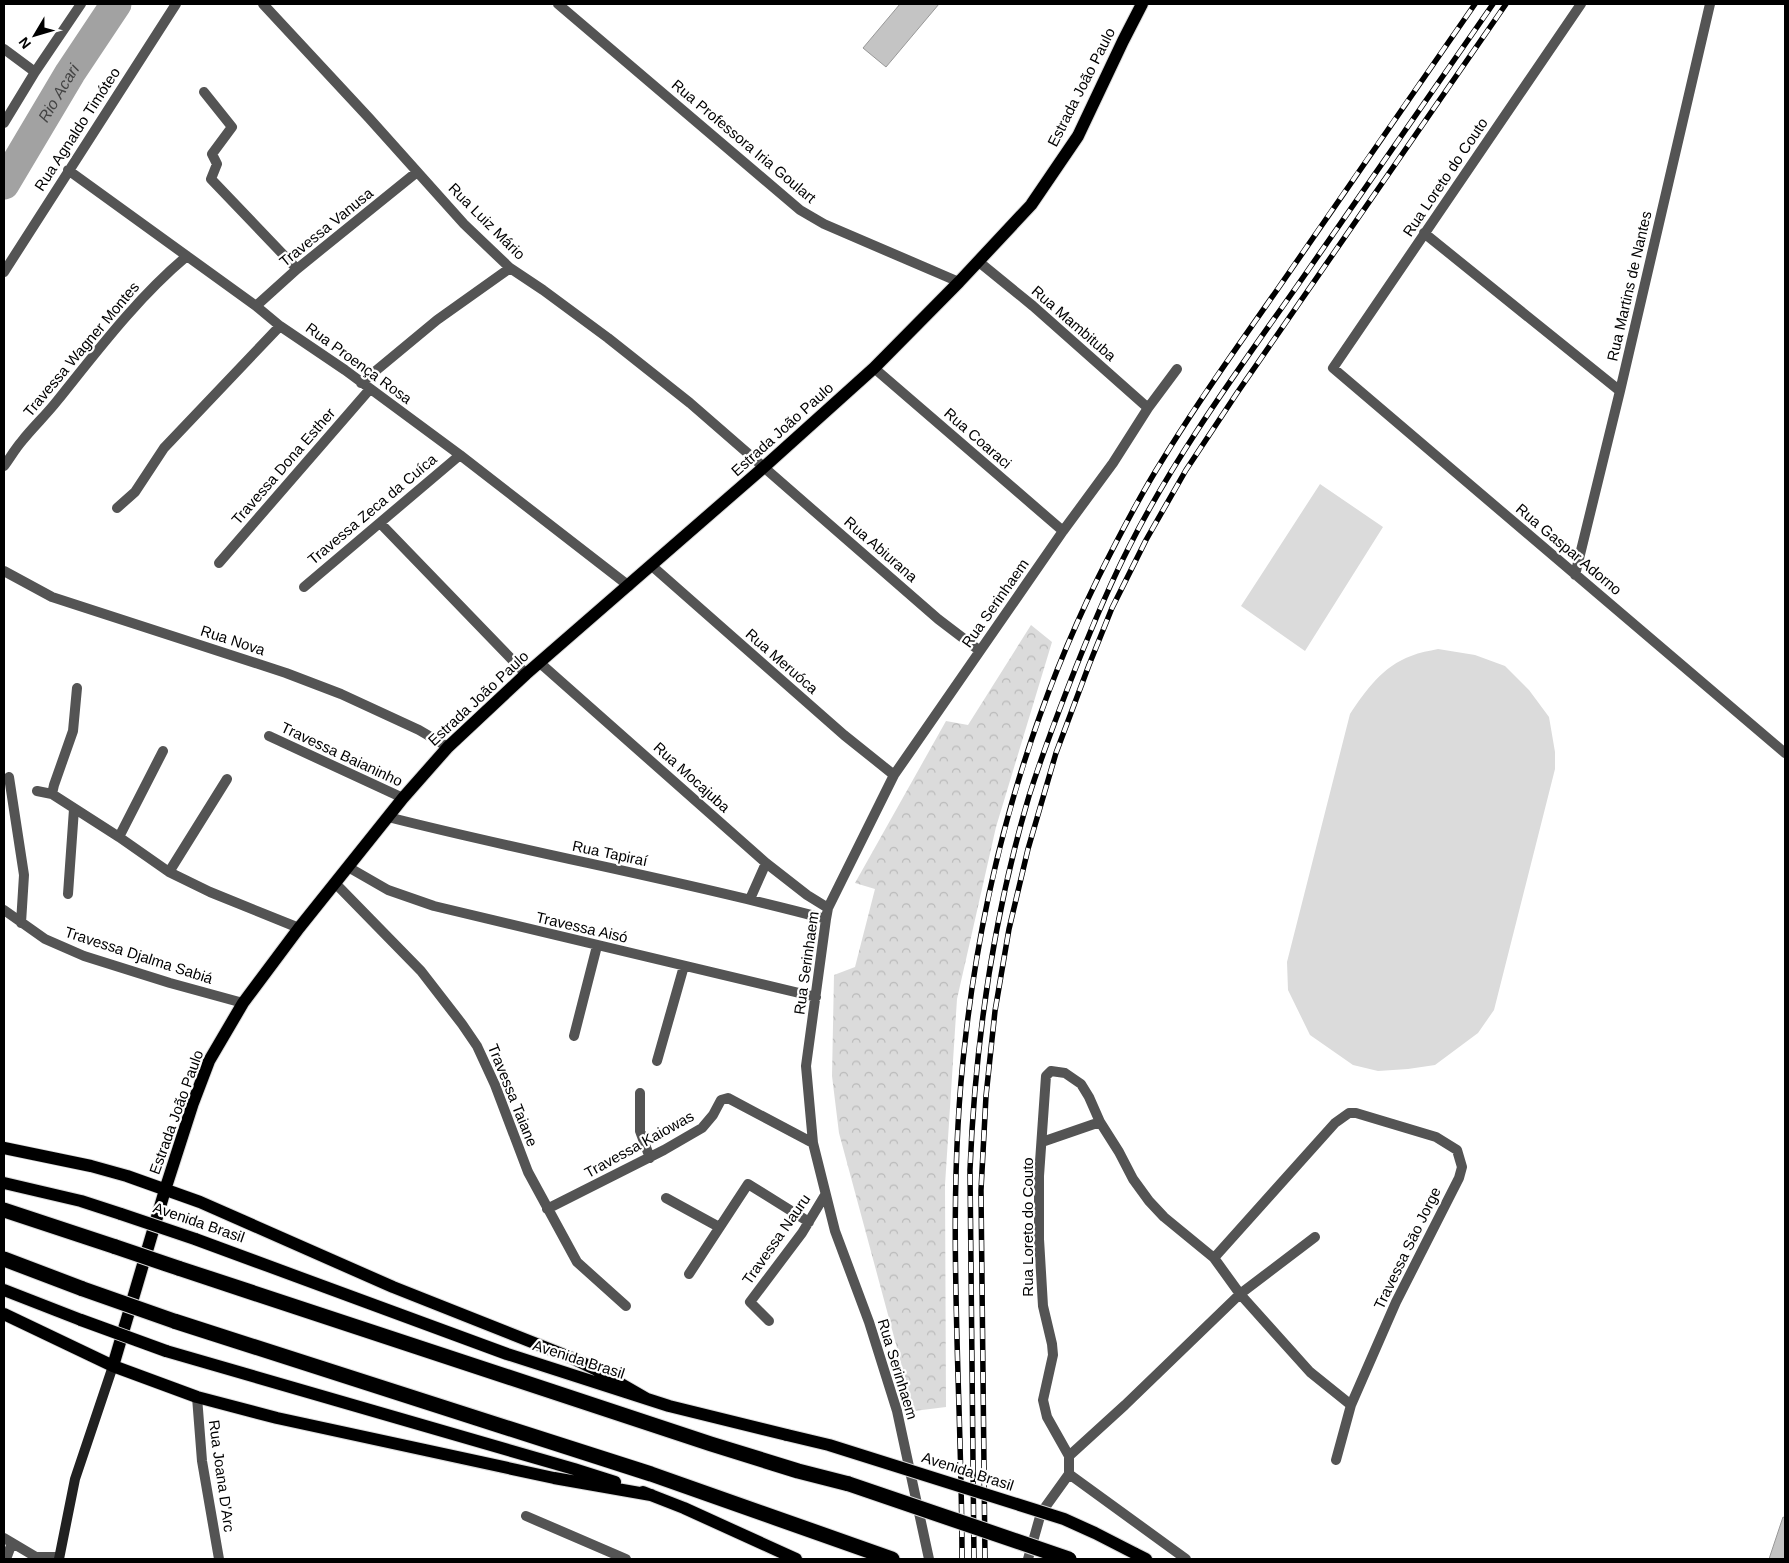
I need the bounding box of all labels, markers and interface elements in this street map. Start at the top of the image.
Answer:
north arrow [10,10,60,60]
street label: Estrada João Paulo [1044,25,1118,149]
text: N [15,34,34,52]
water label: Rio Acari [34,60,82,125]
street label: Rua Agnaldo Timóteo [31,64,123,194]
street label: Rua Professora Iria Goulart [669,76,820,207]
street label: Rua Loreto do Couto [1399,115,1491,239]
street label: Rua Luiz Mário [445,179,529,263]
street label: Travessa Vanusa [276,184,377,270]
street label: Rua Martins de Nantes [1603,209,1655,363]
street label: Travessa Wagner Montes [20,278,142,420]
street label: Rua Mambituba [1028,282,1120,365]
street label: Rua Proença Rosa [303,319,416,408]
street label: Estrada João Paulo [728,379,836,479]
street label: Travessa Dona Esther [228,404,338,528]
street label: Rua Coaraci [941,404,1015,472]
street label: Travessa Zeca da Cuíca [304,450,440,568]
street label: Rua Gaspar Adorno [1513,500,1625,598]
street label: Rua Abiurana [841,513,921,586]
street label: Rua Serinhaem [958,555,1032,651]
street label: Rua Nova [199,622,268,659]
street label: Rua Meruóca [742,625,822,697]
street label: Estrada João Paulo [424,647,532,749]
street label: Travessa Baianinho [279,718,405,790]
street label: Rua Mocajuba [650,738,734,816]
street label: Rua Tapiraí [571,837,650,869]
street label: Travessa Aisó [534,908,630,946]
street label: Rua Serinhaem [790,910,822,1016]
street label: Travessa Djalma Sabiá [63,923,216,987]
street label: Travessa Taiane [485,1041,541,1149]
street label: Estrada João Paulo [146,1048,206,1176]
street label: Travessa Kaiowas [582,1107,696,1181]
street label: Rua Loreto do Couto [1019,1157,1036,1297]
street label: Travessa Sāo Jorge [1370,1184,1444,1312]
street label: Travessa Nauru [739,1191,813,1287]
street label: Avenida Brasil [151,1198,247,1246]
street label: Rua Serinhaem [875,1317,921,1421]
street label: Avenida Brasil [531,1336,627,1382]
street label: Rua Joana D'Arc [206,1419,238,1534]
street label: Avenida Brasil [920,1448,1016,1494]

